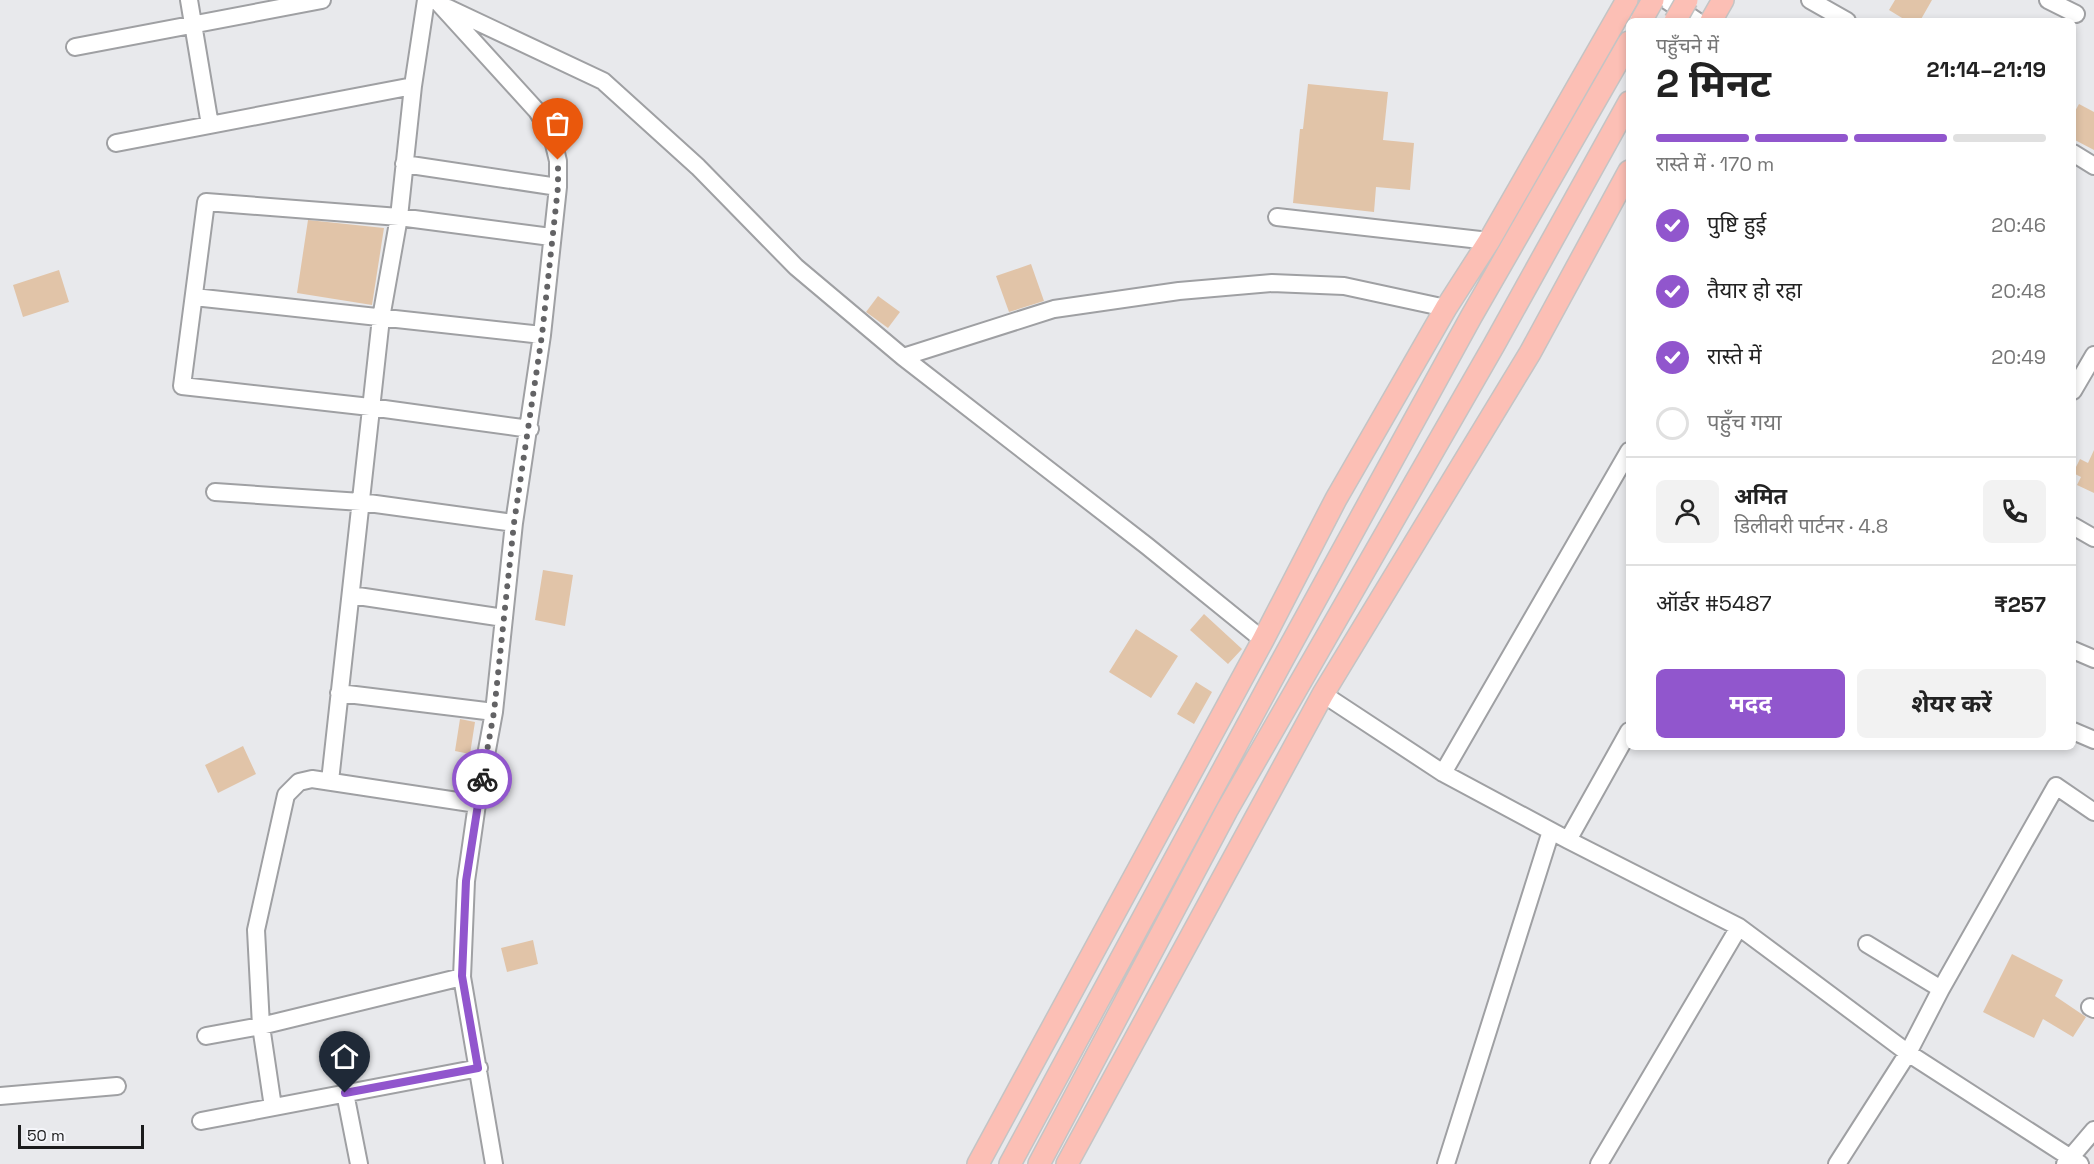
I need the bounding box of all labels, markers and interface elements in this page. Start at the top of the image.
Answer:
text: पहुँचने में [1656,33,1719,59]
text: 21:14–21:19 [1927,55,2046,83]
text: 2 मिनट [1656,59,1771,108]
pin [532,98,583,160]
icon: bag [541,107,574,140]
text: रास्ते में · 170 m [1656,151,1774,177]
icon: check [1656,209,1689,242]
text: पुष्टि हुई [1707,210,1766,238]
text: 20:46 [1991,212,2046,238]
icon: check [1656,275,1689,308]
text: तैयार हो रहा [1707,276,1802,304]
text: 20:48 [1991,278,2046,304]
icon: check [1656,341,1689,374]
text: रास्ते में [1707,342,1762,370]
text: 20:49 [1991,344,2046,370]
text: पहुँच गया [1707,408,1782,436]
button: person [1656,480,1719,543]
button: phone [1983,480,2046,543]
text: अमित [1734,482,1787,510]
text: डिलीवरी पार्टनर · 4.8 [1734,513,1888,539]
text: ऑर्डर #5487 [1656,589,1772,617]
text: ₹257 [1994,590,2046,618]
button: मदद [1656,669,1845,738]
button: शेयर करें [1857,669,2046,738]
courier [452,749,512,809]
icon: bike [466,763,499,796]
pin [319,1031,370,1093]
icon: home [328,1040,361,1073]
scale bar [18,1122,144,1150]
text: 50 m [27,1125,65,1146]

